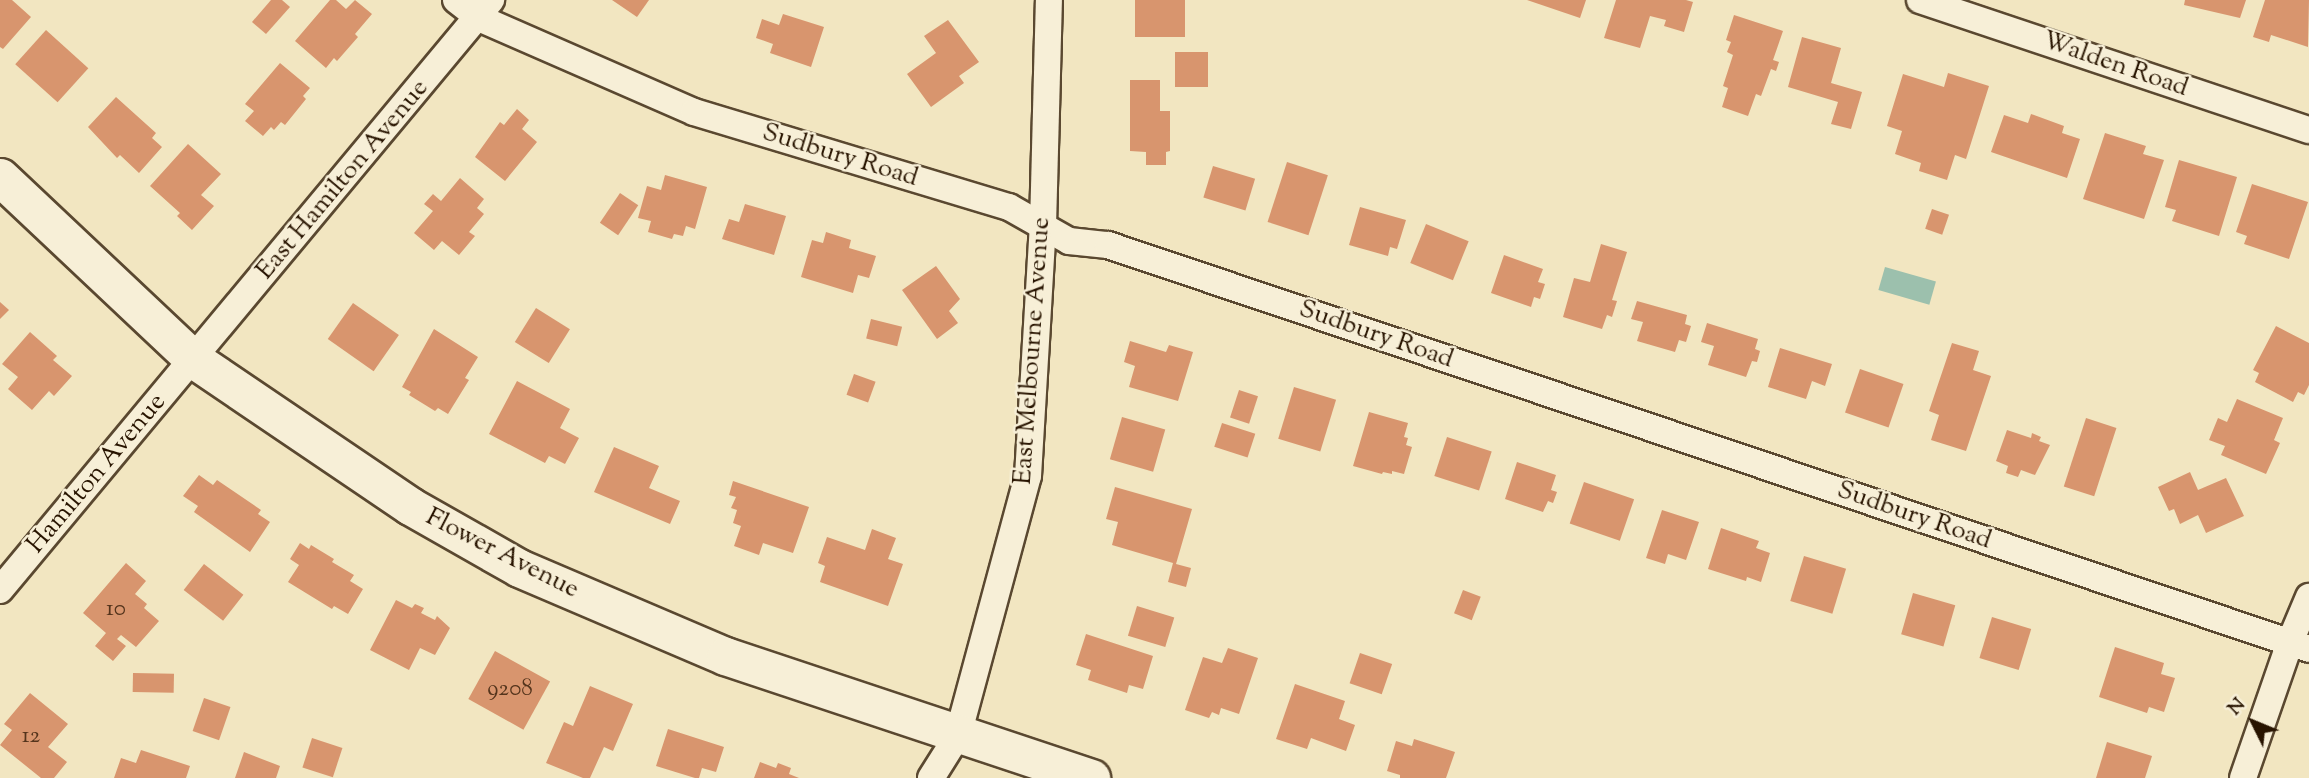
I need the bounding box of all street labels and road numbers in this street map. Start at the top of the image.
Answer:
street label: Walden Road [2038,25,2192,105]
street label: East Hamilton Avenue [250,74,436,286]
street label: Sudbury Road [758,118,922,194]
street label: East Melbourne Avenue [1008,216,1058,486]
street label: Sudbury Road [1295,294,1457,376]
street label: Hamilton Avenue [21,388,173,560]
street label: Sudbury Road [1833,475,1995,557]
street label: Flower Avenue [420,502,584,606]

